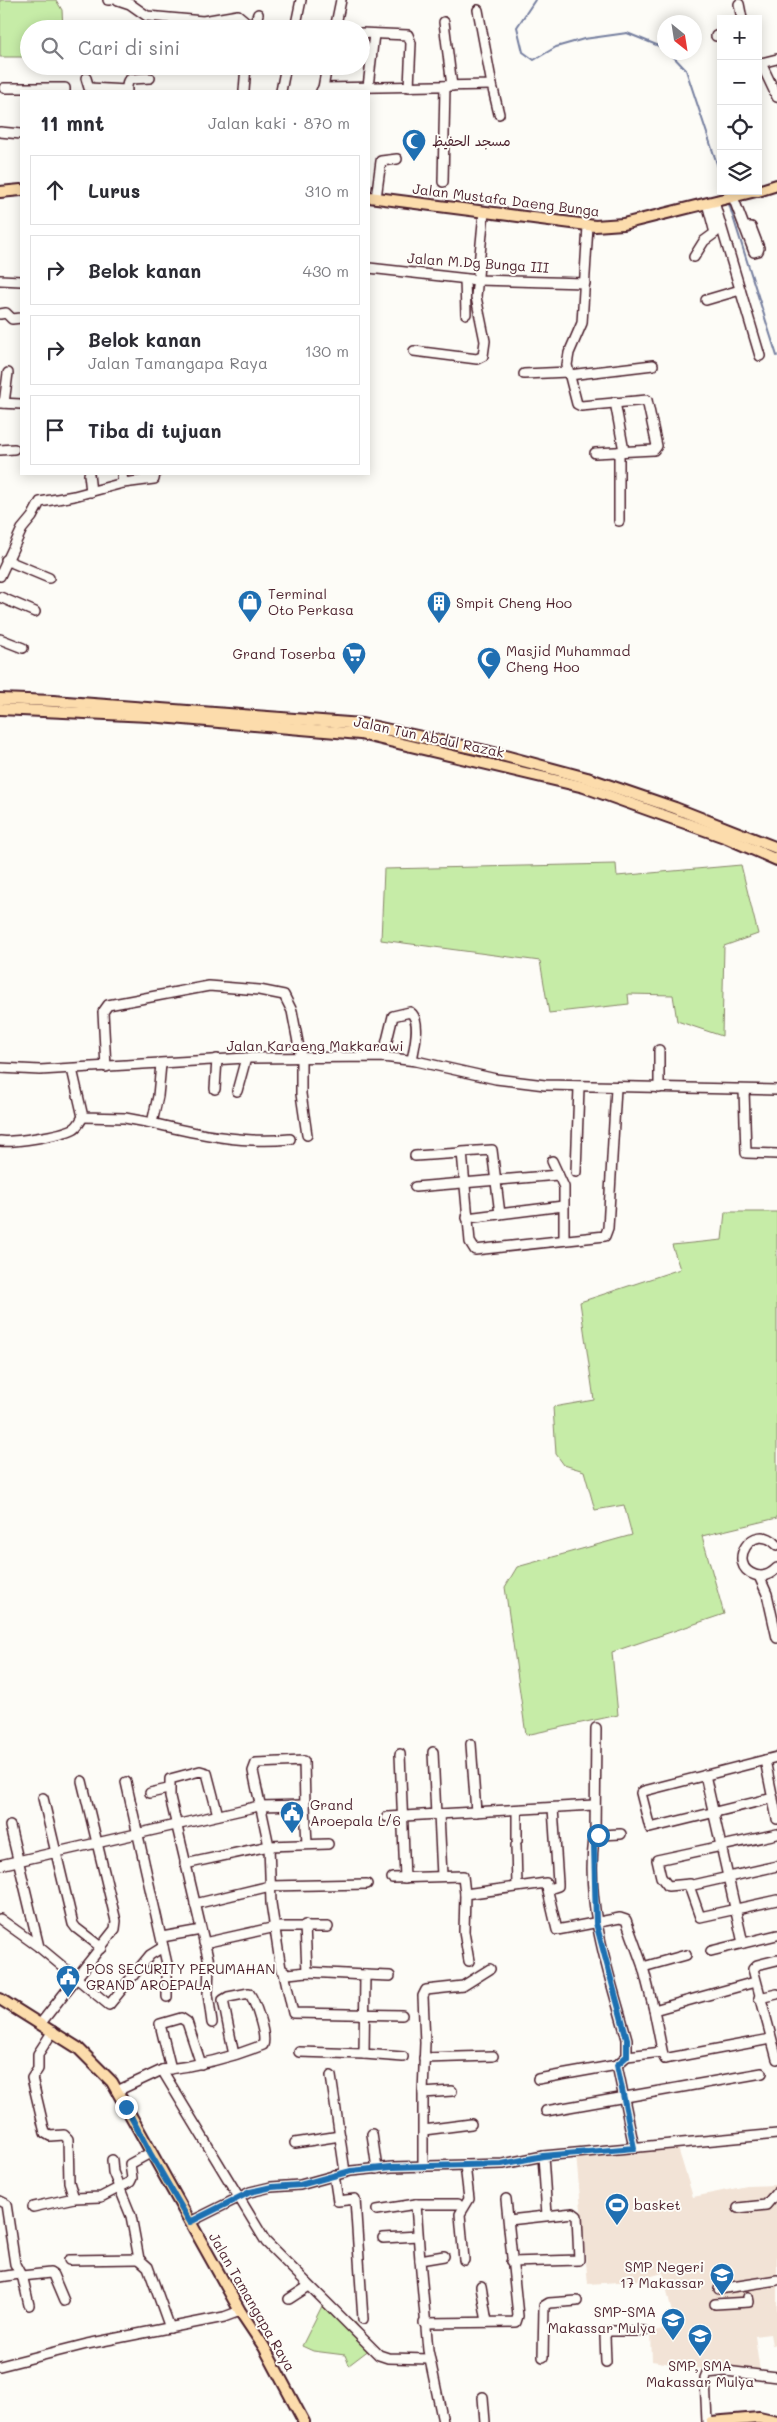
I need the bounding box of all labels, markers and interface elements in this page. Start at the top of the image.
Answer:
north arrow [657,15,702,60]
map controls [717,15,762,195]
button: + [717,15,762,60]
search box [20,20,370,75]
icon: search [38,34,66,62]
text: Cari di sini [78,35,180,60]
button: − [717,60,762,105]
button: locate [717,105,762,150]
text: 11 mnt [40,109,104,136]
text: Jalan kaki · 870 m [208,112,350,133]
mosque icon: مسجد الحفيظ [401,128,427,162]
place label: مسجد الحفيظ [432,131,511,150]
button: layers [717,150,762,195]
icon: ahead [41,176,69,204]
text: Lurus [88,178,140,203]
street label: Jalan Mustafa Daeng Bunga [411,179,601,220]
text: 310 m [305,180,349,201]
street label: Jalan M.Dg Bunga III [406,248,550,277]
icon: right [41,256,69,284]
text: Belok kanan [88,258,201,283]
text: 430 m [302,260,349,281]
text: Belok kanan [88,327,201,352]
icon: right [41,336,69,364]
text: 130 m [305,340,349,361]
text: Jalan Tamangapa Raya [88,352,268,373]
icon: arrive [41,416,69,444]
text: Tiba di tujuan [88,418,221,443]
place label: Terminal Oto Perkasa [268,584,354,619]
shop icon: Terminal Oto Perkasa [237,589,263,623]
building icon: Smpit Cheng Hoo [426,590,452,624]
place label: Smpit Cheng Hoo [456,593,572,612]
supermarket icon: Grand Toserba [341,641,367,675]
place label: Masjid Muhammad Cheng Hoo [506,641,630,676]
place label: Grand Toserba [233,644,336,663]
mosque icon: Masjid Muhammad Cheng Hoo [476,646,502,680]
street label: Jalan Tun Abdul Razak [352,711,506,762]
street label: Jalan Karaeng Makkarawi [226,1036,404,1055]
place label: Grand Aroepala L/6 [310,1795,401,1830]
public building icon: Grand Aroepala L/6 [279,1800,305,1834]
route start [587,1824,610,1847]
place label: POS SECURITY PERUMAHAN GRAND AROEPALA [86,1959,276,1994]
public building icon: POS SECURITY PERUMAHAN GRAND AROEPALA [55,1964,81,1998]
route end [115,2096,138,2119]
sports icon: basket [604,2192,630,2226]
place label: basket [634,2195,681,2214]
street label: Jalan Tamangapa Raya [205,2229,300,2375]
place label: SMP Negeri 17 Makassar [620,2257,704,2292]
school or university icon: SMP Negeri 17 Makassar [709,2262,735,2296]
place label: SMP-SMA Makassar Mulya [548,2302,656,2337]
school or university icon: SMP-SMA Makassar Mulya [660,2307,686,2341]
school or university icon: SMP, SMA Makassar Mulya [687,2323,713,2357]
place label: SMP, SMA Makassar Mulya [646,2356,754,2391]

